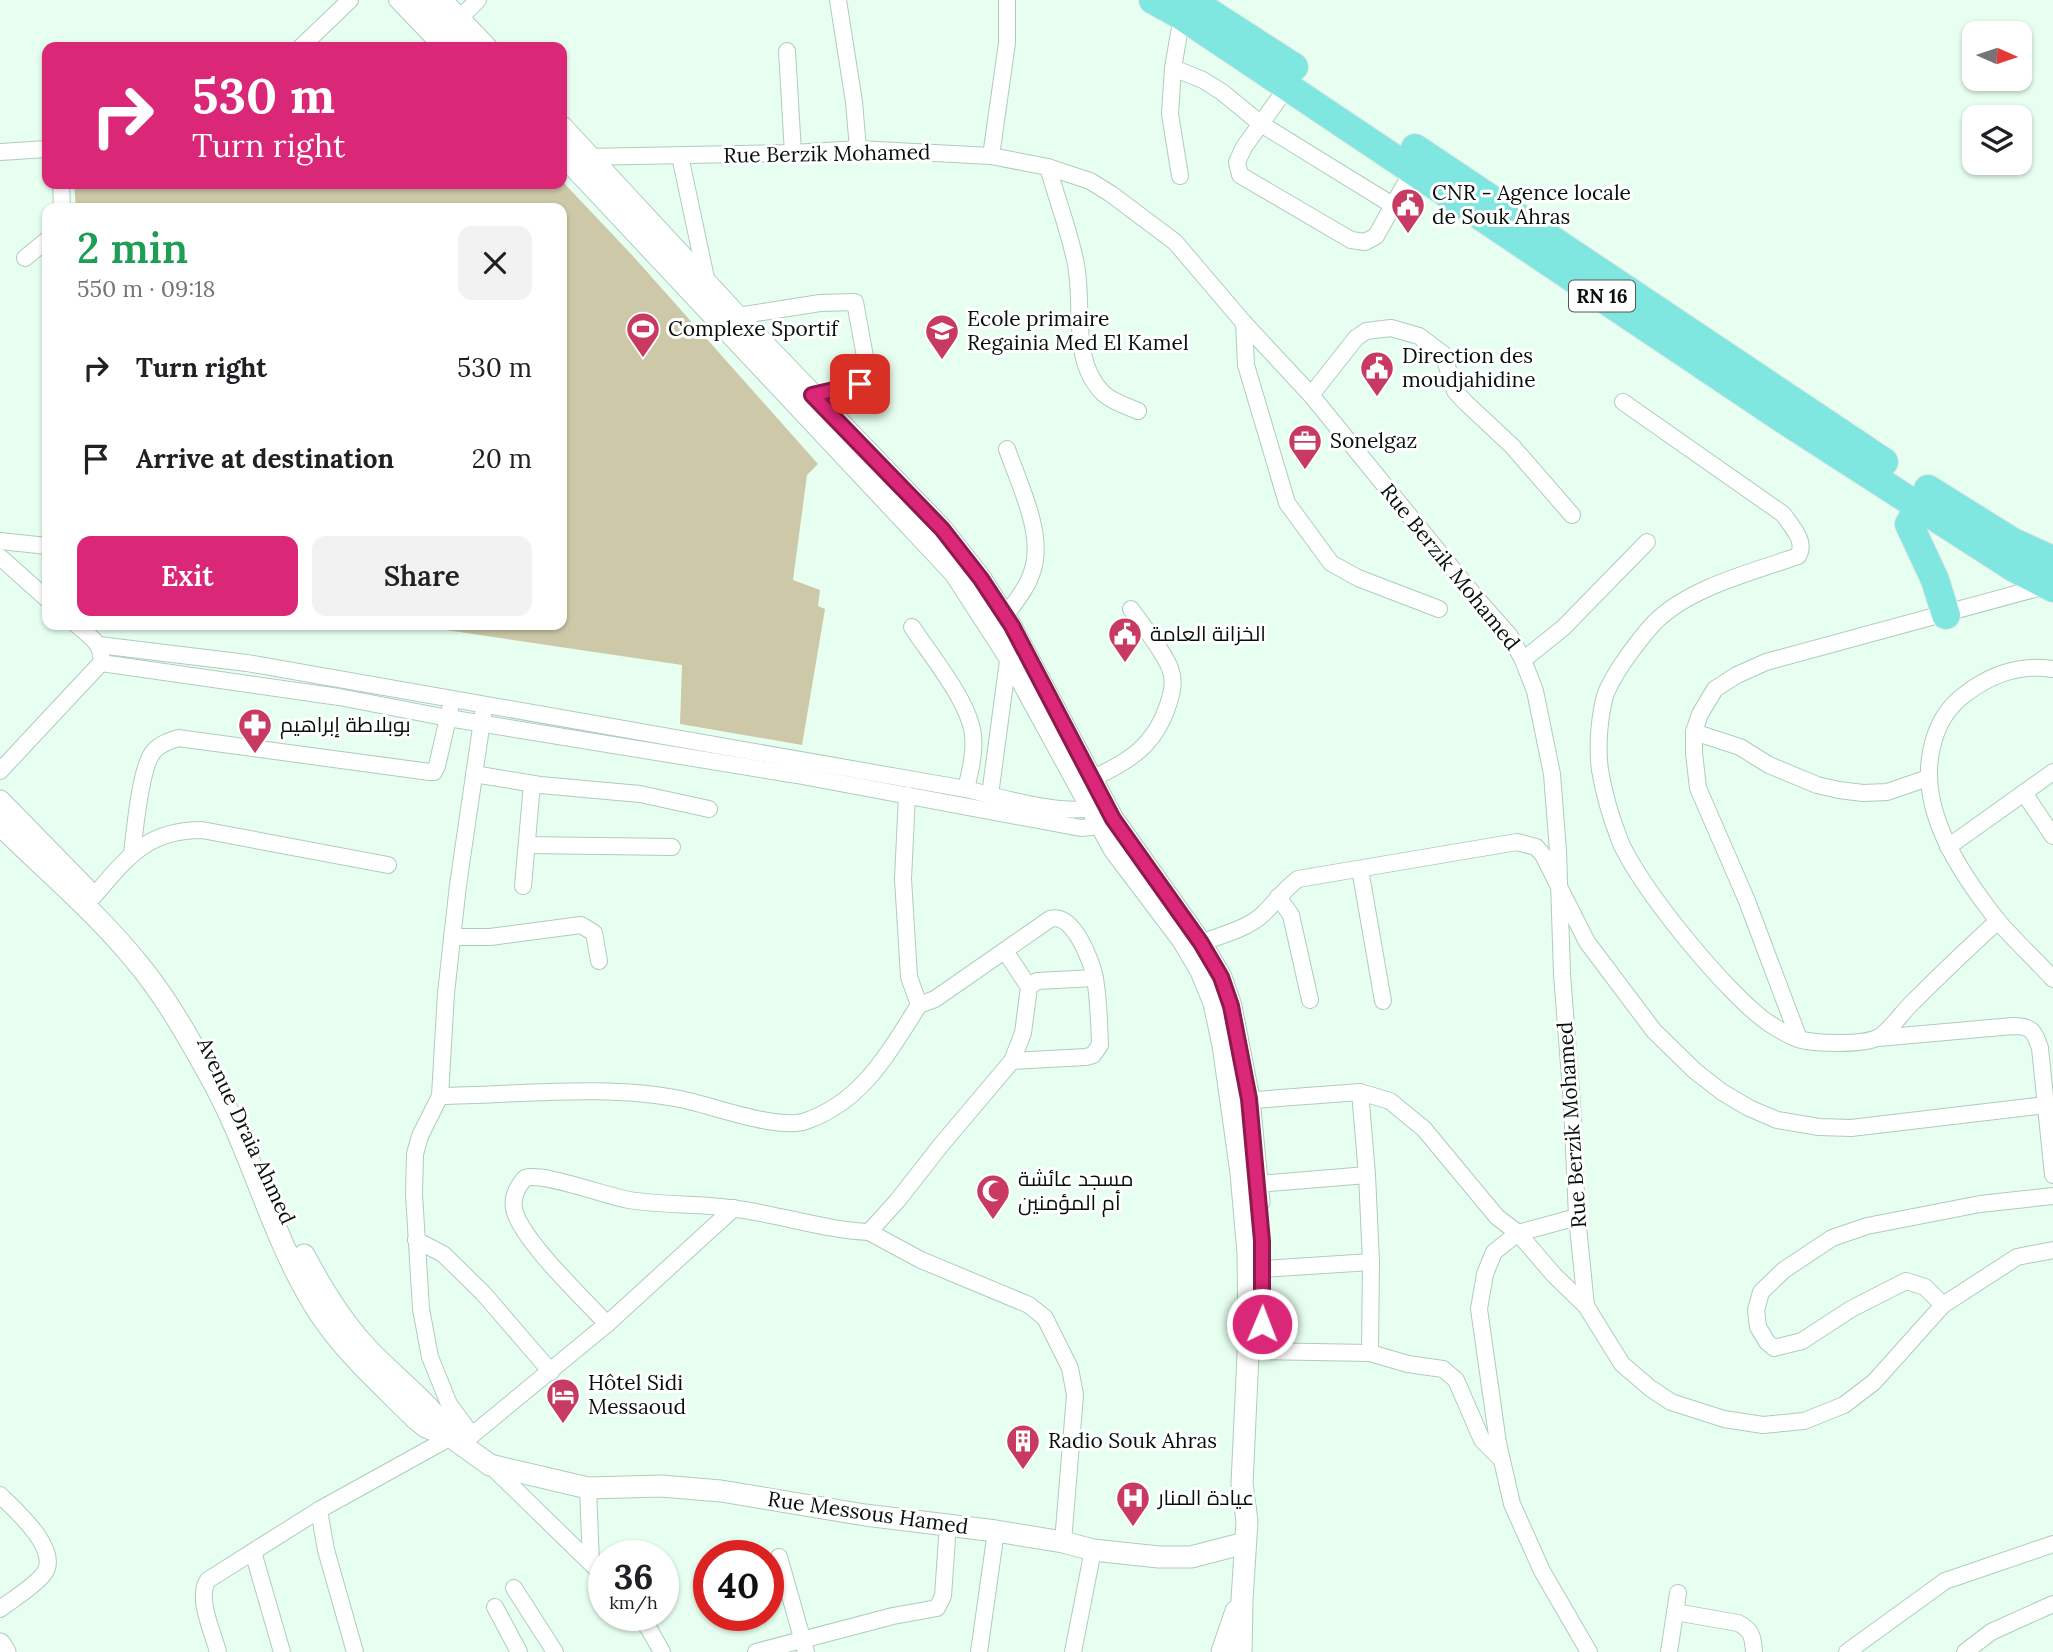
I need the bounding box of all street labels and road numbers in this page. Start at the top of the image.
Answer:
street label: Rue Berzik Mohamed [723,138,931,169]
road number: RN 16 [1569,280,1635,312]
street label: Rue Berzik Mohamed [1375,478,1526,656]
street label: Rue Berzik Mohamed [1551,1021,1592,1229]
street label: Avenue Draia Ahmed [191,1032,302,1228]
street label: Rue Messous Hamed [766,1485,970,1540]

